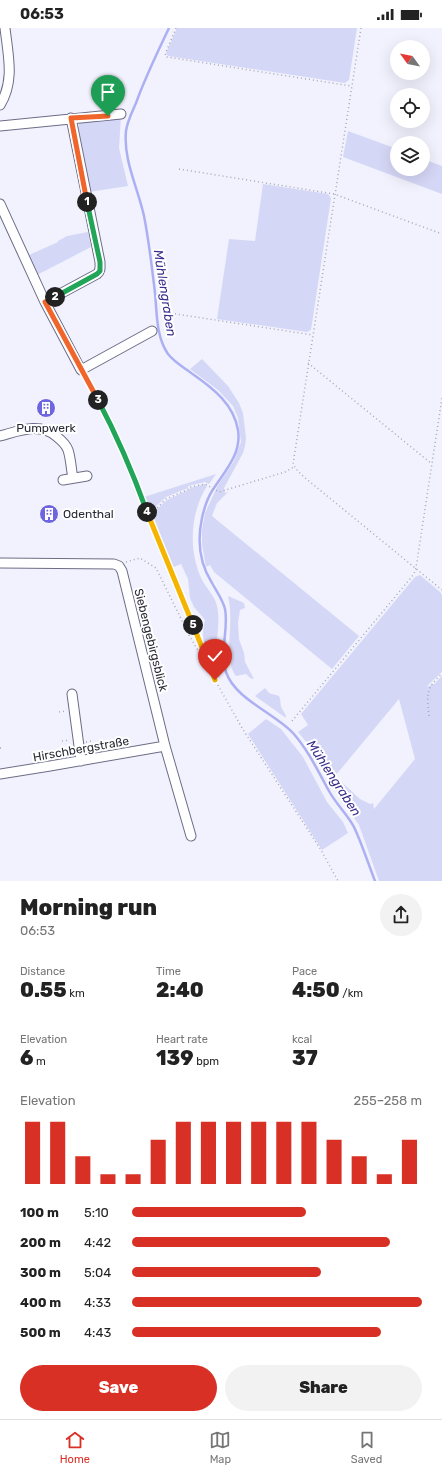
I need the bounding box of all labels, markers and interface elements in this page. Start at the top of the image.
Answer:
text: 06:53 [20,5,64,23]
north arrow [390,40,430,80]
map controls [390,40,430,176]
pin [91,75,125,116]
icon: arrive [97,81,119,103]
button: locate [390,88,430,128]
button: layers [390,136,430,176]
pin: 1 [77,192,97,212]
text: 1 [84,195,90,208]
water label: Mühlengraben [150,249,179,338]
pin: 2 [45,287,65,307]
text: 2 [51,290,59,303]
pin: 3 [88,390,108,410]
text: 3 [94,393,102,406]
building icon: Pumpwerk [35,397,57,419]
place label: Pumpwerk [16,421,77,435]
pin: 4 [137,502,157,522]
building icon: Odenthal [38,503,60,525]
text: 4 [143,505,151,518]
place label: Odenthal [63,507,114,521]
street label: Siebengebirgsblick [131,587,171,694]
pin: 5 [183,615,203,635]
text: 5 [189,618,197,631]
pin [198,639,232,680]
icon: check [204,645,226,667]
street label: Hirschbergstraße [32,734,130,764]
water label: Mühlengraben [303,737,364,819]
text: Morning run [20,894,157,921]
button: share [380,894,422,936]
text: 06:53 [20,923,55,938]
text: Distance [20,965,65,978]
text: Time [156,965,181,978]
text: Pace [292,965,317,978]
text: 0.55 [20,978,67,1002]
text: 2:40 [156,978,204,1002]
text: 4:50 [292,978,340,1002]
text: km [67,987,85,1000]
text: /km [340,987,363,1000]
text: Elevation [20,1033,67,1046]
text: Heart rate [156,1033,208,1046]
text: kcal [292,1033,312,1046]
text: 6 [20,1046,33,1070]
text: 139 [156,1046,193,1070]
text: 37 [292,1046,318,1070]
text: m [33,1055,46,1068]
text: bpm [193,1055,219,1068]
text: Elevation [20,1093,76,1108]
text: 255–258 m [354,1093,422,1108]
text: 100 m [20,1205,59,1220]
text: 5:10 [84,1205,109,1220]
text: 200 m [20,1235,61,1250]
text: 4:42 [84,1235,111,1250]
text: 300 m [20,1265,61,1280]
text: 5:04 [84,1265,111,1280]
text: 400 m [20,1295,61,1310]
text: 4:33 [84,1295,111,1310]
text: 500 m [20,1325,61,1340]
text: 4:43 [84,1325,111,1340]
button: Save [20,1365,217,1411]
button: Share [225,1365,422,1411]
tab: Home [60,1429,90,1466]
tab: Map [209,1429,231,1466]
tab: Saved [351,1429,382,1466]

